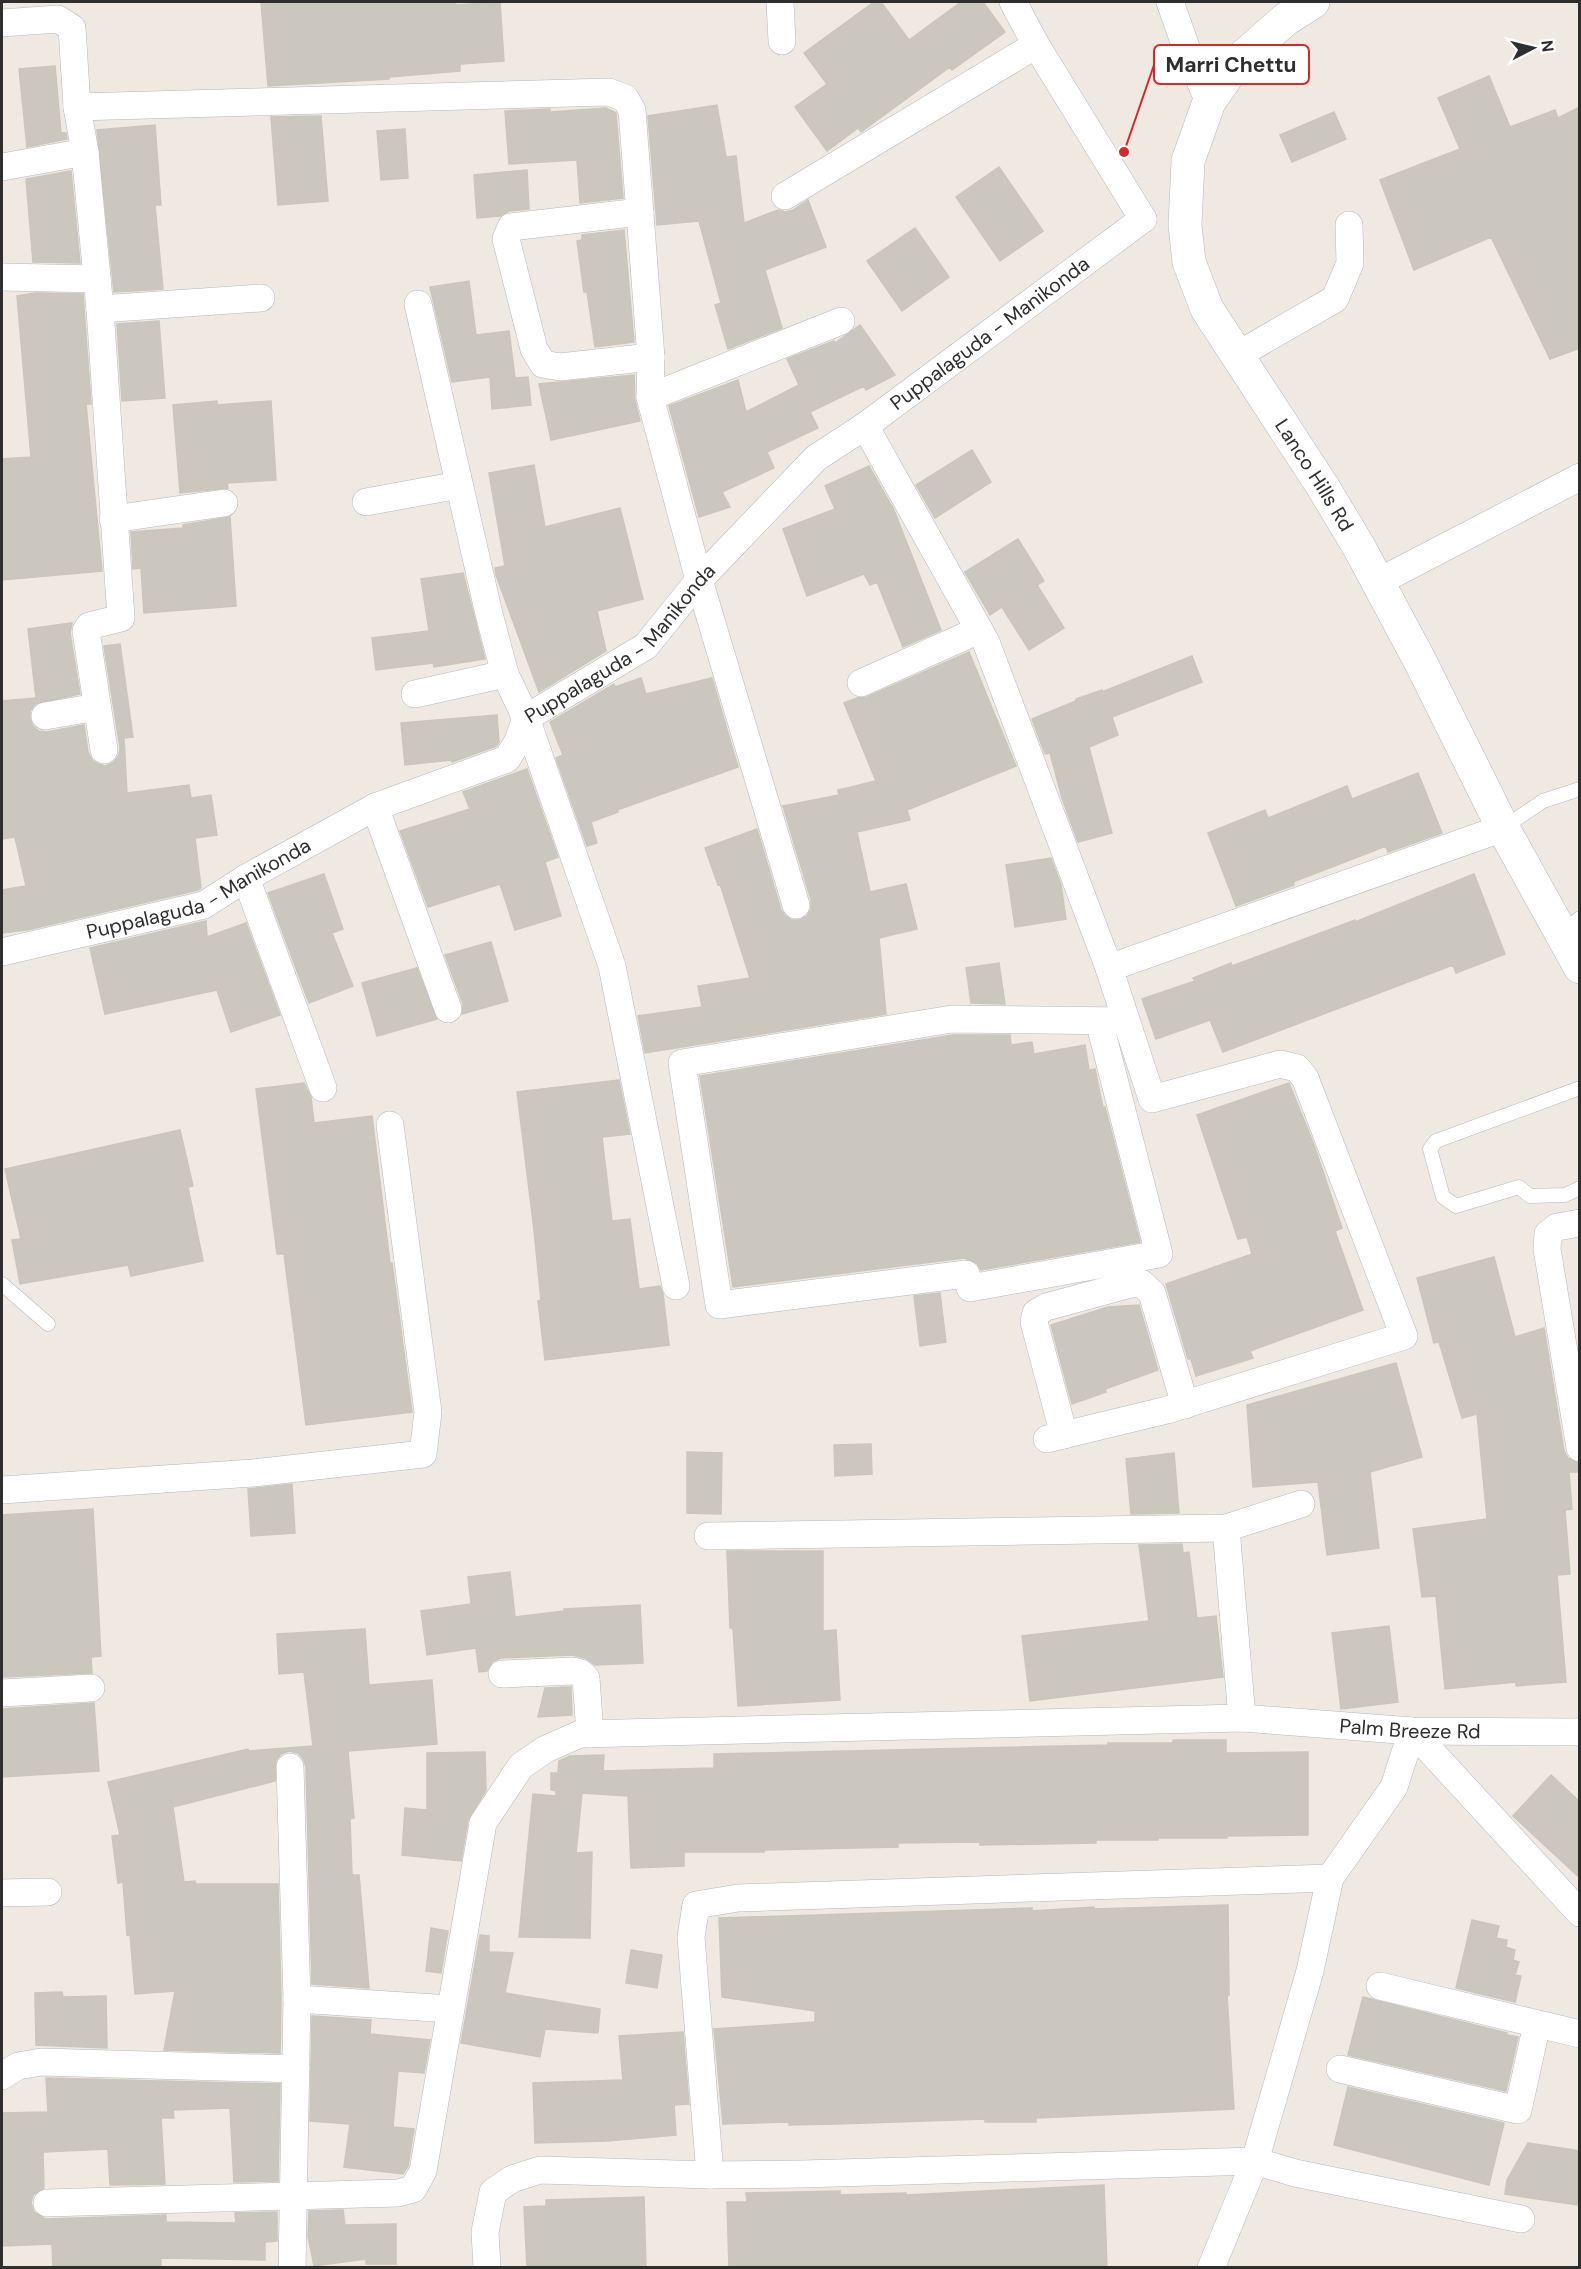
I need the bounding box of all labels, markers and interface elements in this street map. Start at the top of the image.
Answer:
north arrow [1503,18,1563,78]
text: N [1536,39,1559,53]
callout: Marri Chettu [1154,45,1309,84]
text: Marri Chettu [1166,51,1296,79]
street label: Puppalaguda - Manikonda [885,250,1094,416]
street label: Lanco Hills Rd [1269,414,1360,536]
street label: Puppalaguda - Manikonda [520,558,721,729]
street label: Puppalaguda - Manikonda [84,832,315,945]
street label: Palm Breeze Rd [1339,1713,1481,1744]

